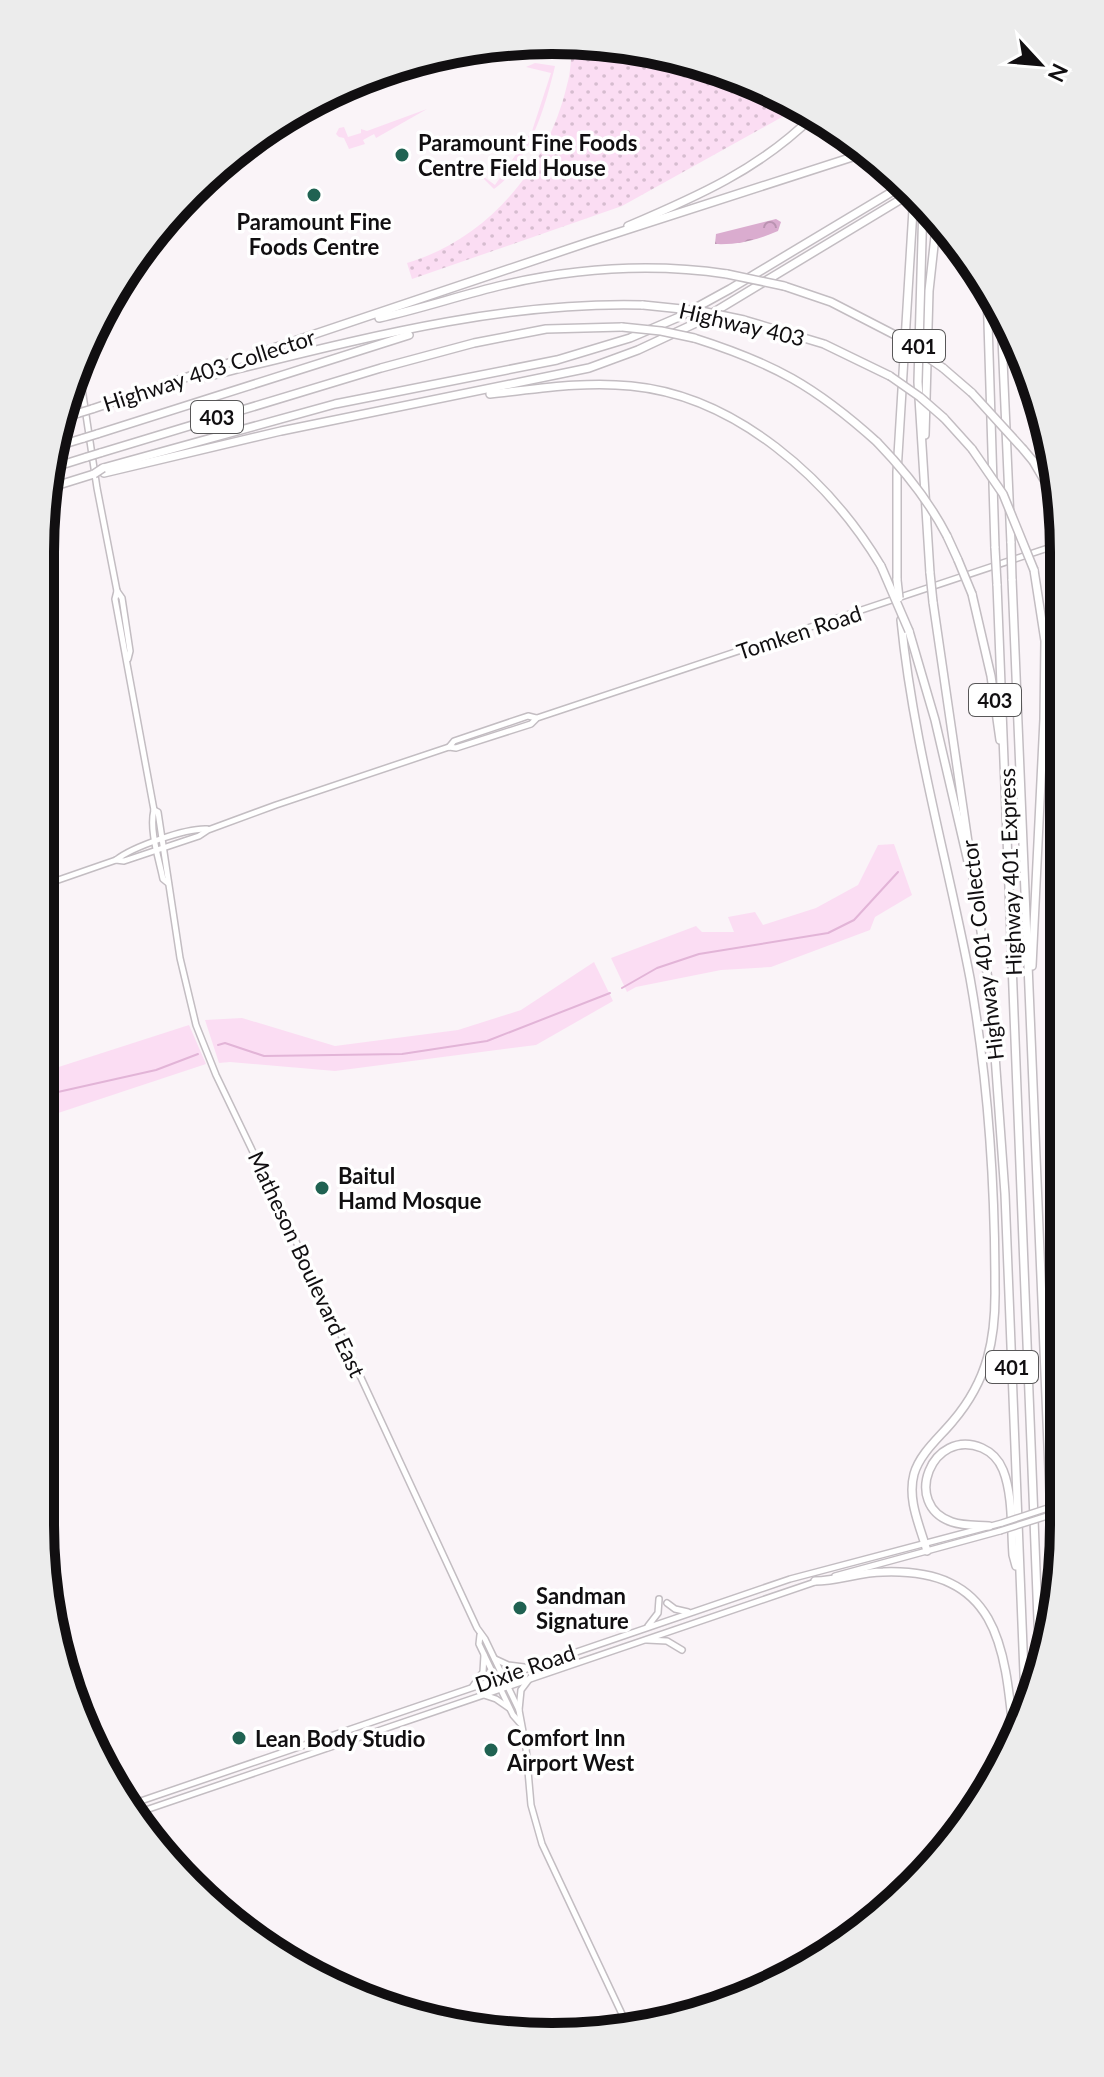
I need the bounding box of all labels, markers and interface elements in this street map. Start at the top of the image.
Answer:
north arrow [1000,24,1080,104]
text: N [1043,59,1074,87]
place label: Paramount Fine Foods Centre Field House [418,129,637,181]
marker: Paramount Fine Foods Centre Field House [393,146,411,164]
marker: Paramount Fine Foods Centre [305,186,323,204]
place label: Paramount Fine Foods Centre [236,208,392,260]
street label: Highway 403 [677,296,807,352]
street label: Highway 403 Collector [99,323,319,417]
road number: 401 [893,330,945,362]
road number: 403 [191,401,243,433]
street label: Tomken Road [733,599,865,665]
road number: 403 [969,684,1021,716]
street label: Highway 401 Express [993,768,1027,976]
street label: Highway 401 Collector [955,838,1009,1062]
street label: Matheson Boulevard East [243,1147,371,1381]
place label: Baitul Hamd Mosque [338,1162,482,1214]
marker: Baitul Hamd Mosque [313,1179,331,1197]
road number: 401 [986,1351,1038,1383]
place label: Sandman Signature [536,1582,629,1634]
marker: Sandman Signature [511,1599,529,1617]
street label: Dixie Road [471,1638,579,1698]
place label: Comfort Inn Airport West [506,1724,635,1776]
place label: Lean Body Studio [255,1725,425,1752]
marker: Lean Body Studio [230,1729,248,1747]
marker: Comfort Inn Airport West [482,1741,500,1759]

